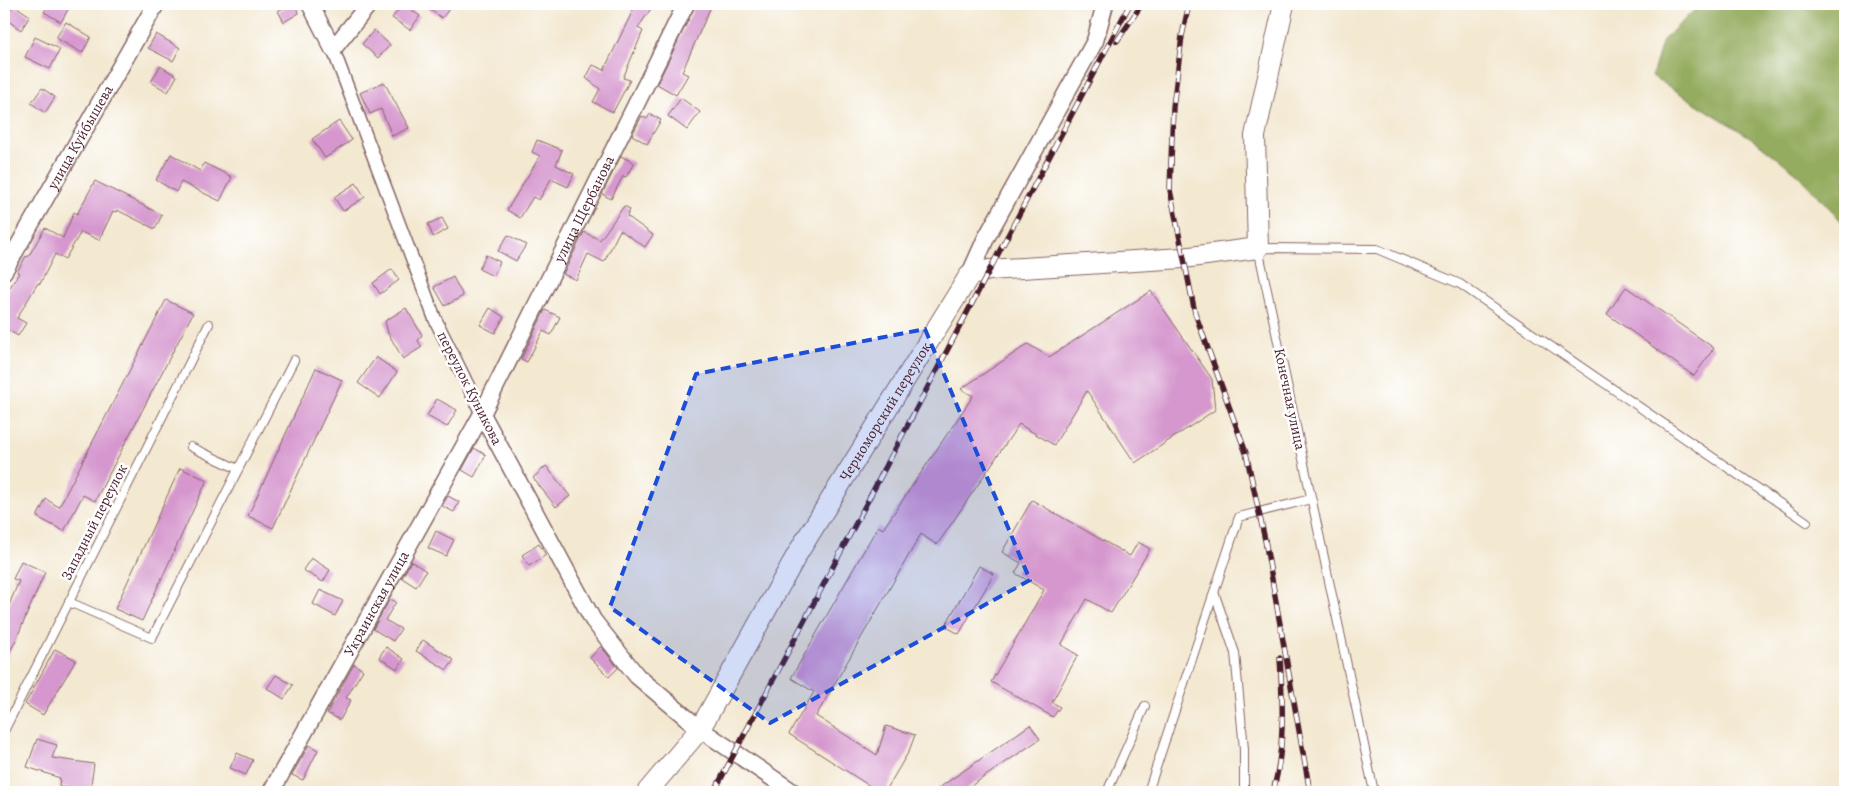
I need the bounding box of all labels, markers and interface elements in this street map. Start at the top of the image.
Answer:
street label: улица Куйбышева [42,81,118,194]
street label: улица Щербанова [549,152,619,267]
street label: переулок Куникова [433,328,507,448]
street label: Черноморский переулок [835,338,936,485]
street label: Конечная улица [1269,346,1311,452]
street label: Западный переулок [56,460,132,584]
street label: Украинская улица [339,547,414,660]

